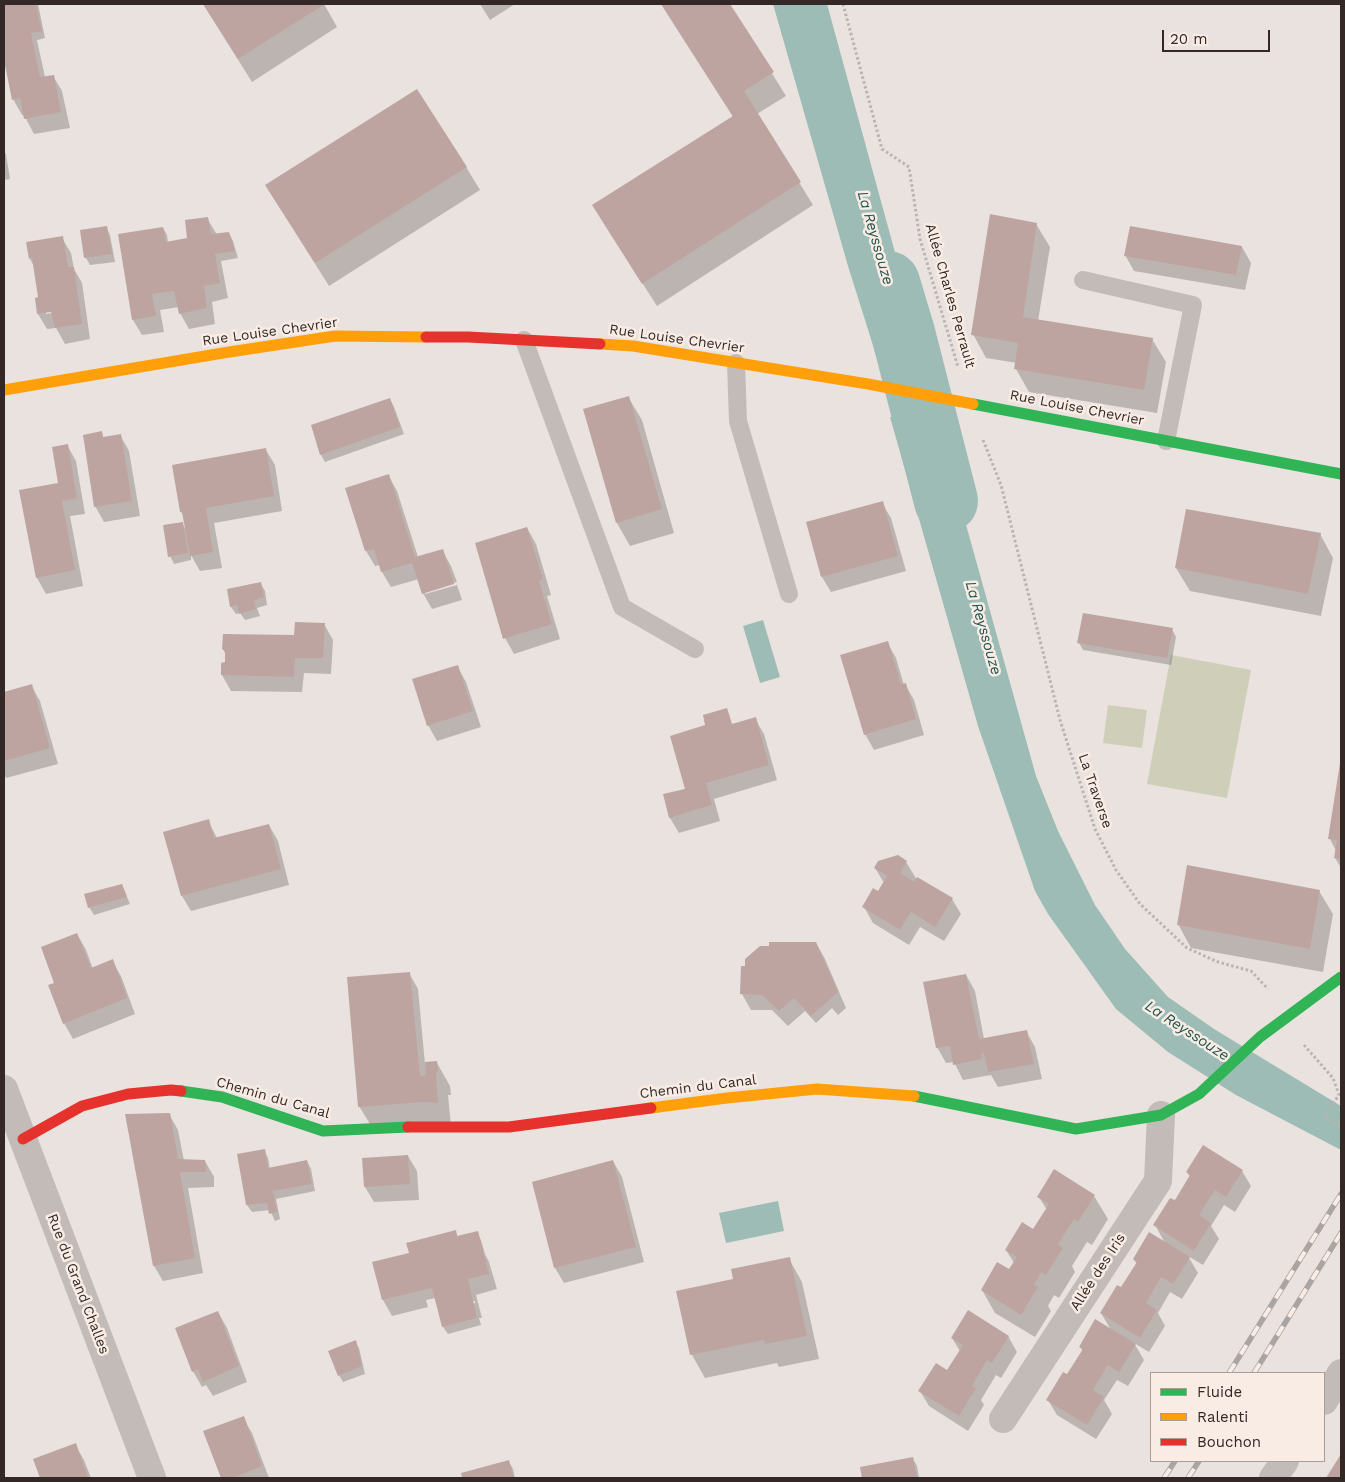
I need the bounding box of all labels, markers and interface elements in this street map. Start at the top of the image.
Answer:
scale bar [1165,20,1272,52]
text: 20 m [1170,30,1208,48]
water label: La Reyssouze [853,189,897,287]
street label: Allée Charles Perrault [921,222,979,370]
street label: Rue Louise Chevrier [201,314,339,350]
street label: Rue Louise Chevrier [608,321,746,357]
street label: Rue Louise Chevrier [1008,387,1146,429]
water label: La Reyssouze [961,579,1005,677]
street label: La Traverse [1074,751,1116,831]
water label: La Reyssouze [1141,997,1233,1065]
street label: Chemin du Canal [639,1072,757,1102]
street label: Chemin du Canal [214,1074,332,1122]
street label: Rue du Grand Challes [43,1212,113,1356]
street label: Allée des Iris [1067,1230,1129,1314]
legend [1150,1372,1325,1462]
text: Fluide [1197,1383,1242,1401]
text: Ralenti [1197,1408,1248,1426]
text: Bouchon [1197,1433,1261,1451]

